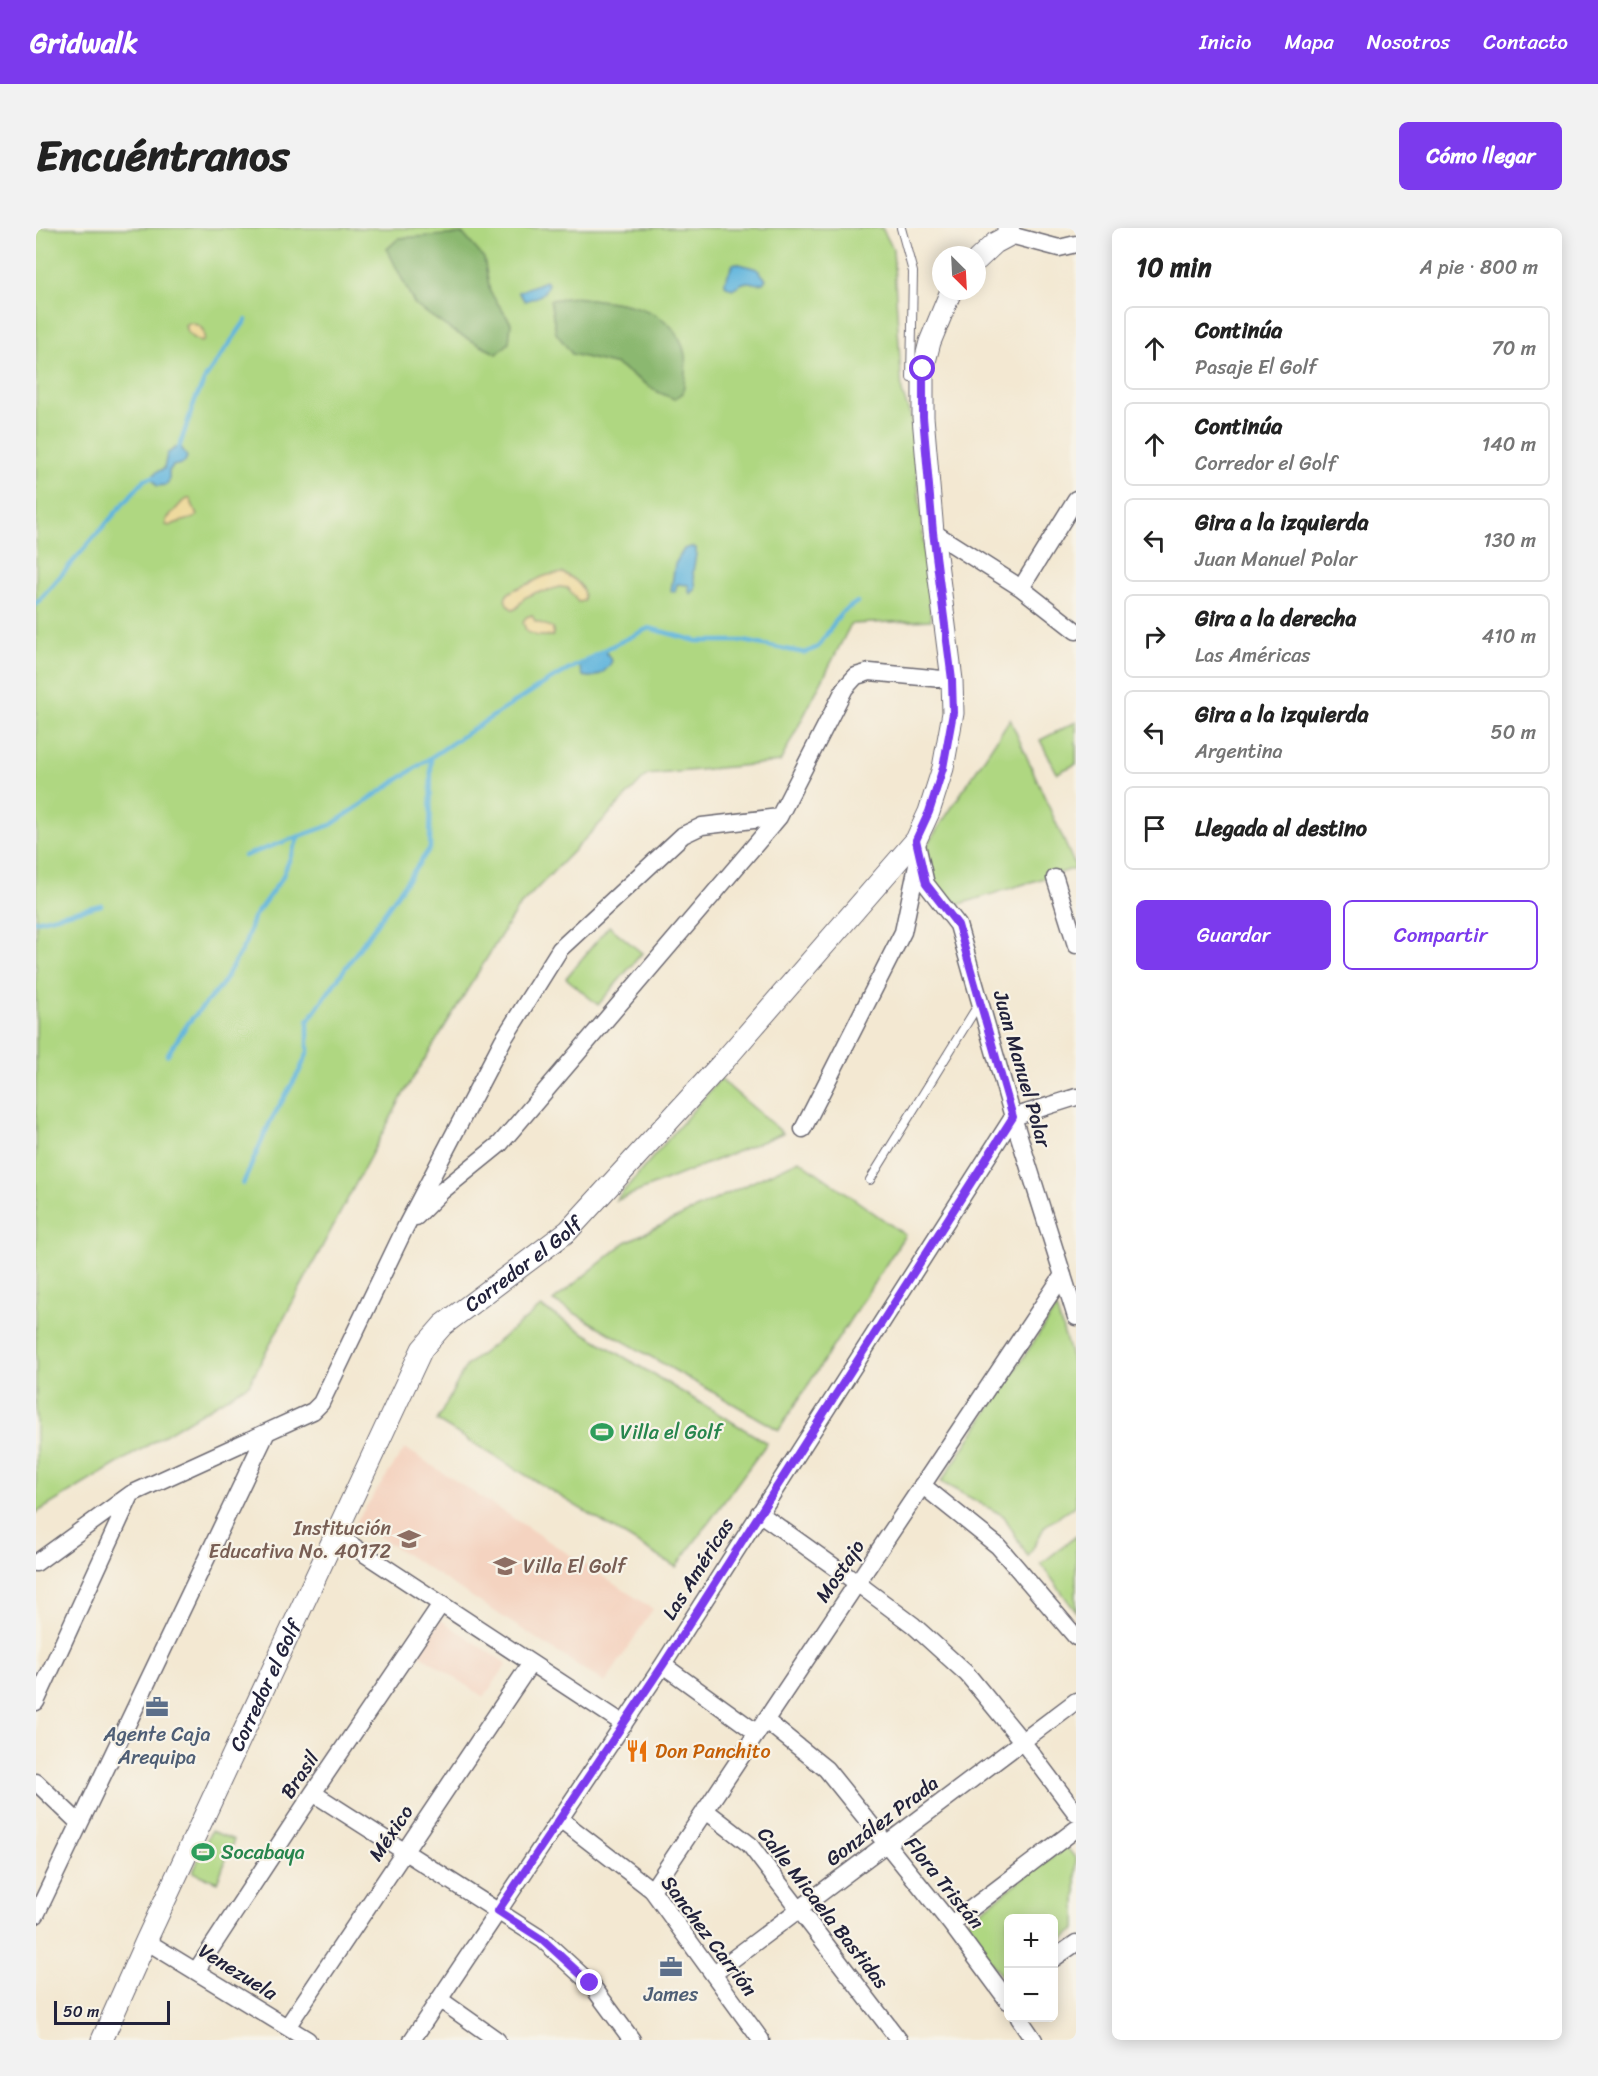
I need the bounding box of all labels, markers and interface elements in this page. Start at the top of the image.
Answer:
text: Gridwalk [30,18,138,67]
text: Inicio [1199,23,1251,61]
text: Mapa [1284,23,1334,61]
text: Nosotros [1367,23,1450,61]
text: Contacto [1483,23,1568,61]
text: Encuéntranos [36,119,289,193]
button: Cómo llegar [1399,122,1562,190]
text: 10 min [1136,244,1212,290]
north arrow [932,246,986,300]
text: A pie · 800 m [1420,250,1538,285]
text: Continúa [1195,311,1282,350]
text: 70 m [1491,331,1536,366]
icon: ahead [1138,332,1171,365]
text: Pasaje El Golf [1195,350,1317,385]
route start [909,355,935,381]
text: Continúa [1195,407,1282,446]
text: 140 m [1482,427,1536,462]
icon: ahead [1138,428,1171,461]
text: Corredor el Golf [1195,446,1337,481]
text: Gira a la izquierda [1195,503,1368,542]
text: 130 m [1483,523,1536,558]
icon: left [1138,524,1171,557]
text: Juan Manuel Polar [1195,542,1357,577]
text: Gira a la derecha [1195,599,1356,638]
text: 410 m [1482,619,1536,654]
icon: right [1138,620,1171,653]
text: Las Américas [1195,638,1310,673]
text: Gira a la izquierda [1195,695,1368,734]
text: 50 m [1491,715,1536,750]
icon: left [1138,716,1171,749]
text: Argentina [1195,734,1283,769]
text: Llegada al destino [1195,809,1367,848]
icon: arrive [1138,812,1171,845]
button: Guardar [1136,900,1331,970]
button: Compartir [1343,900,1538,970]
street label: Juan Manuel Polar [983,985,1062,1153]
street label: Corredor el Golf [456,1206,593,1321]
place label: Villa el Golf [620,1415,724,1450]
sports icon: Villa el Golf [589,1419,615,1445]
street label: Las Américas [653,1510,744,1627]
place label: Institución Educativa No. 40172 [209,1511,391,1569]
school or university icon: Institución Educativa No. 40172 [396,1526,422,1552]
street label: Mostajo [806,1532,874,1610]
place label: Villa El Golf [523,1549,628,1584]
school or university icon: Villa El Golf [492,1553,518,1579]
street label: Corredor el Golf [219,1611,312,1757]
office icon: Agente Caja Arequipa [144,1694,170,1720]
place label: Agente Caja Arequipa [103,1717,210,1775]
place label: Don Panchito [655,1734,771,1769]
restaurant icon: Don Panchito [624,1738,650,1764]
street label: Brasil [271,1744,329,1806]
street label: González Prada [818,1767,946,1875]
street label: México [359,1797,423,1869]
street label: Calle Micaela Bastidas [748,1819,898,1998]
street label: Flora Tristán [895,1828,993,1938]
place label: Socabaya [221,1835,305,1870]
sports icon: Socabaya [190,1839,216,1865]
street label: Sanchez Carrión [652,1868,766,2004]
map controls [1004,1914,1058,2022]
button: + [1004,1914,1058,1968]
street label: Venezuela [191,1934,285,2011]
office icon: James [658,1954,684,1980]
button: − [1004,1968,1058,2022]
route end [576,1969,602,1995]
place label: James [643,1977,699,2012]
text: 50 m [63,1997,99,2026]
scale bar [54,1998,170,2026]

